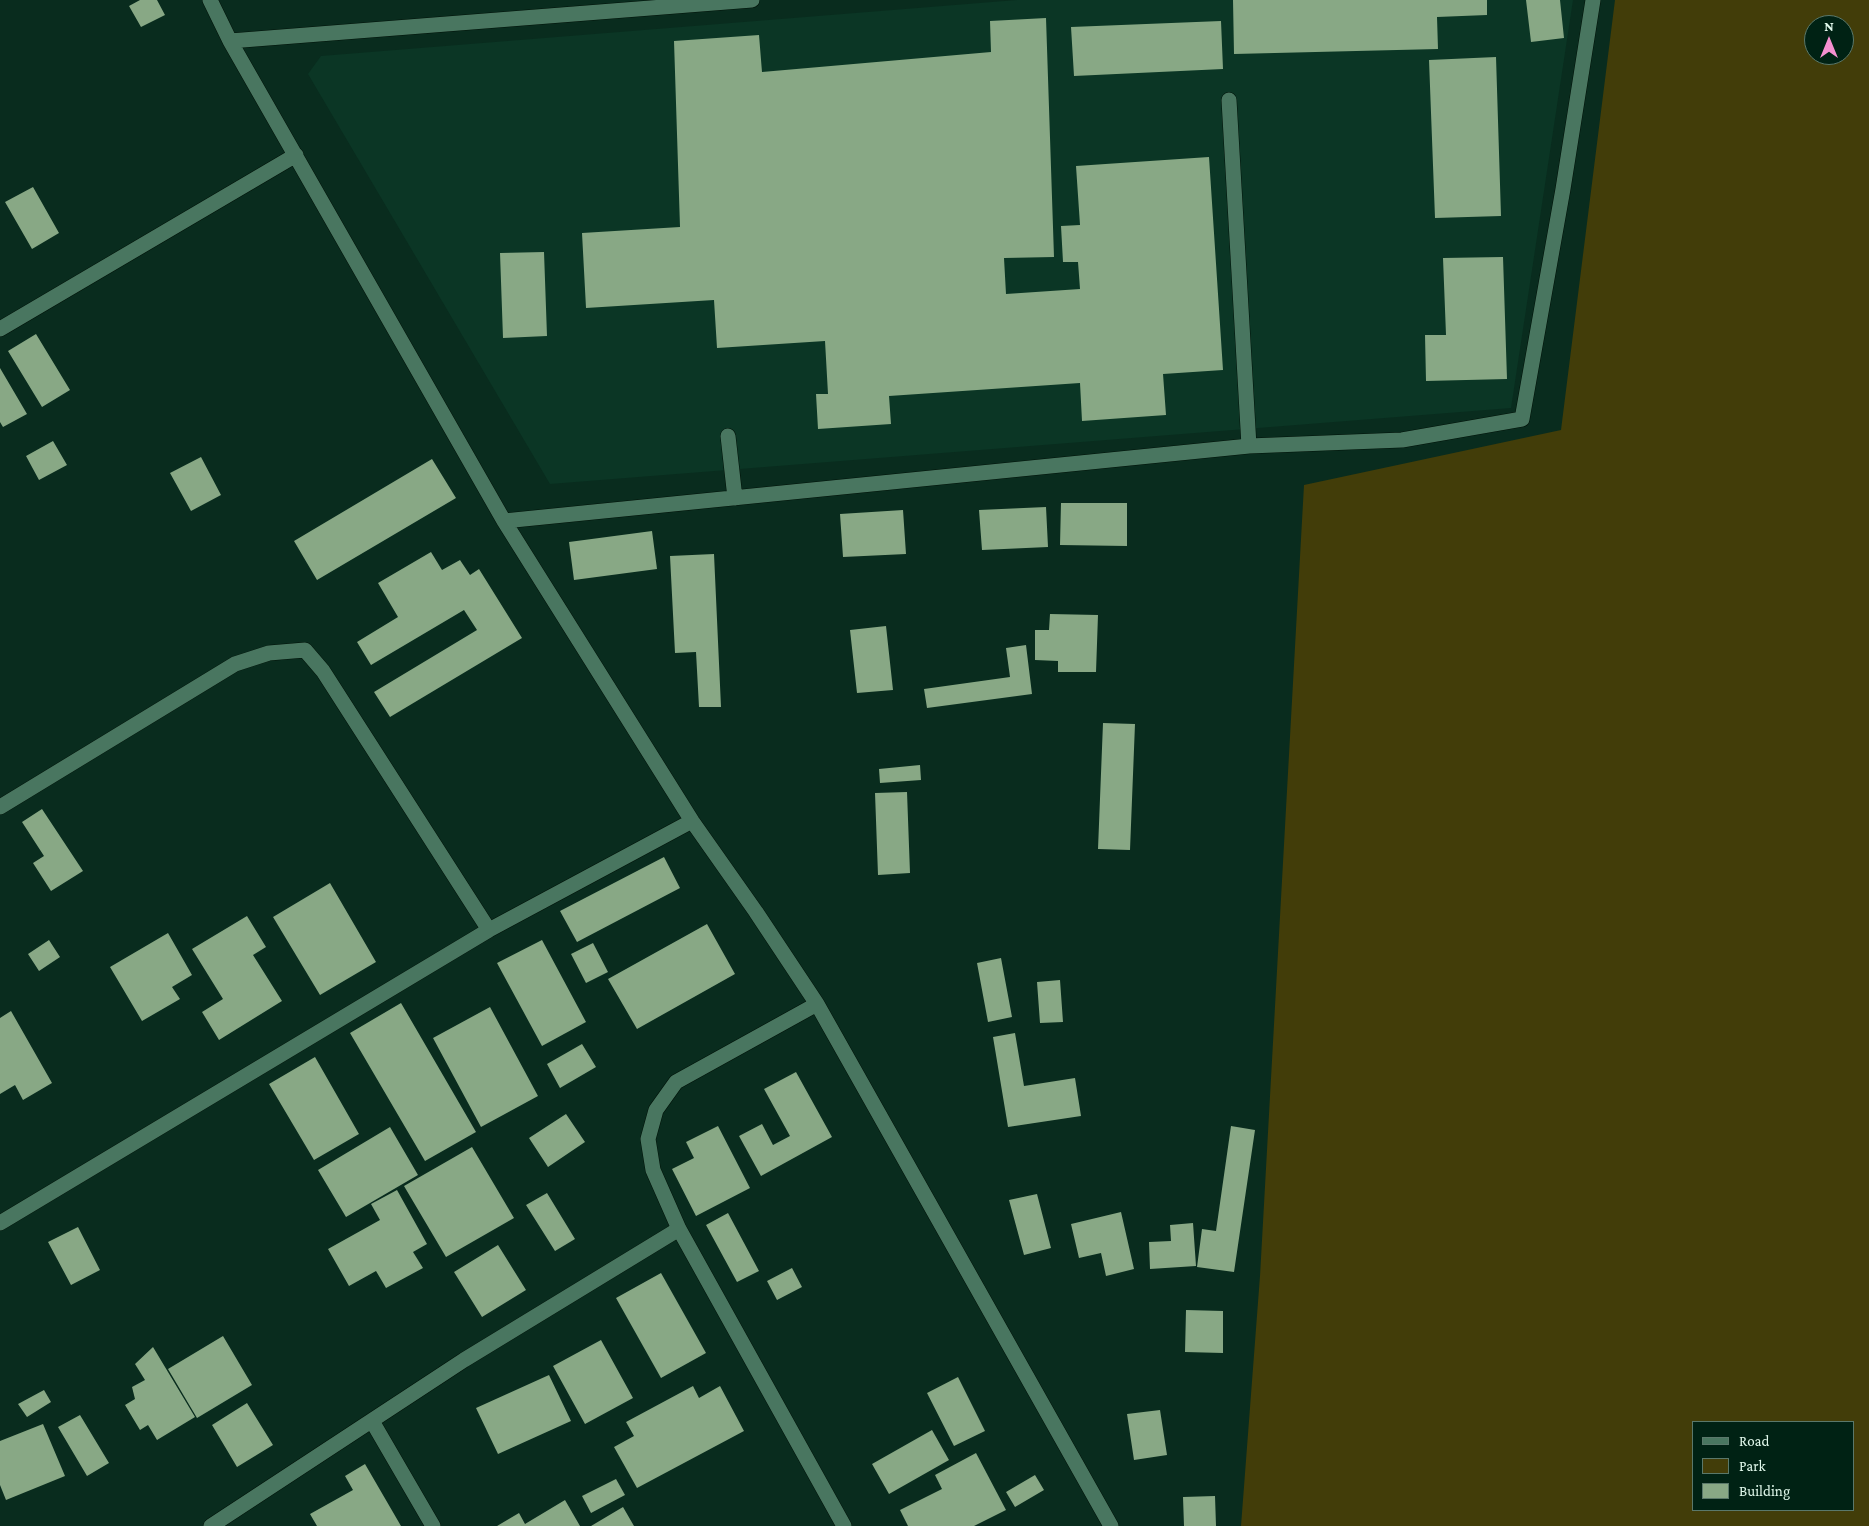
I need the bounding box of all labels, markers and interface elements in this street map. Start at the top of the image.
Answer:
north arrow [1804,15,1854,65]
text: N [1824,18,1834,34]
legend [1692,1421,1854,1511]
text: Road [1739,1433,1769,1449]
text: Park [1739,1458,1766,1474]
text: Building [1739,1483,1790,1499]

